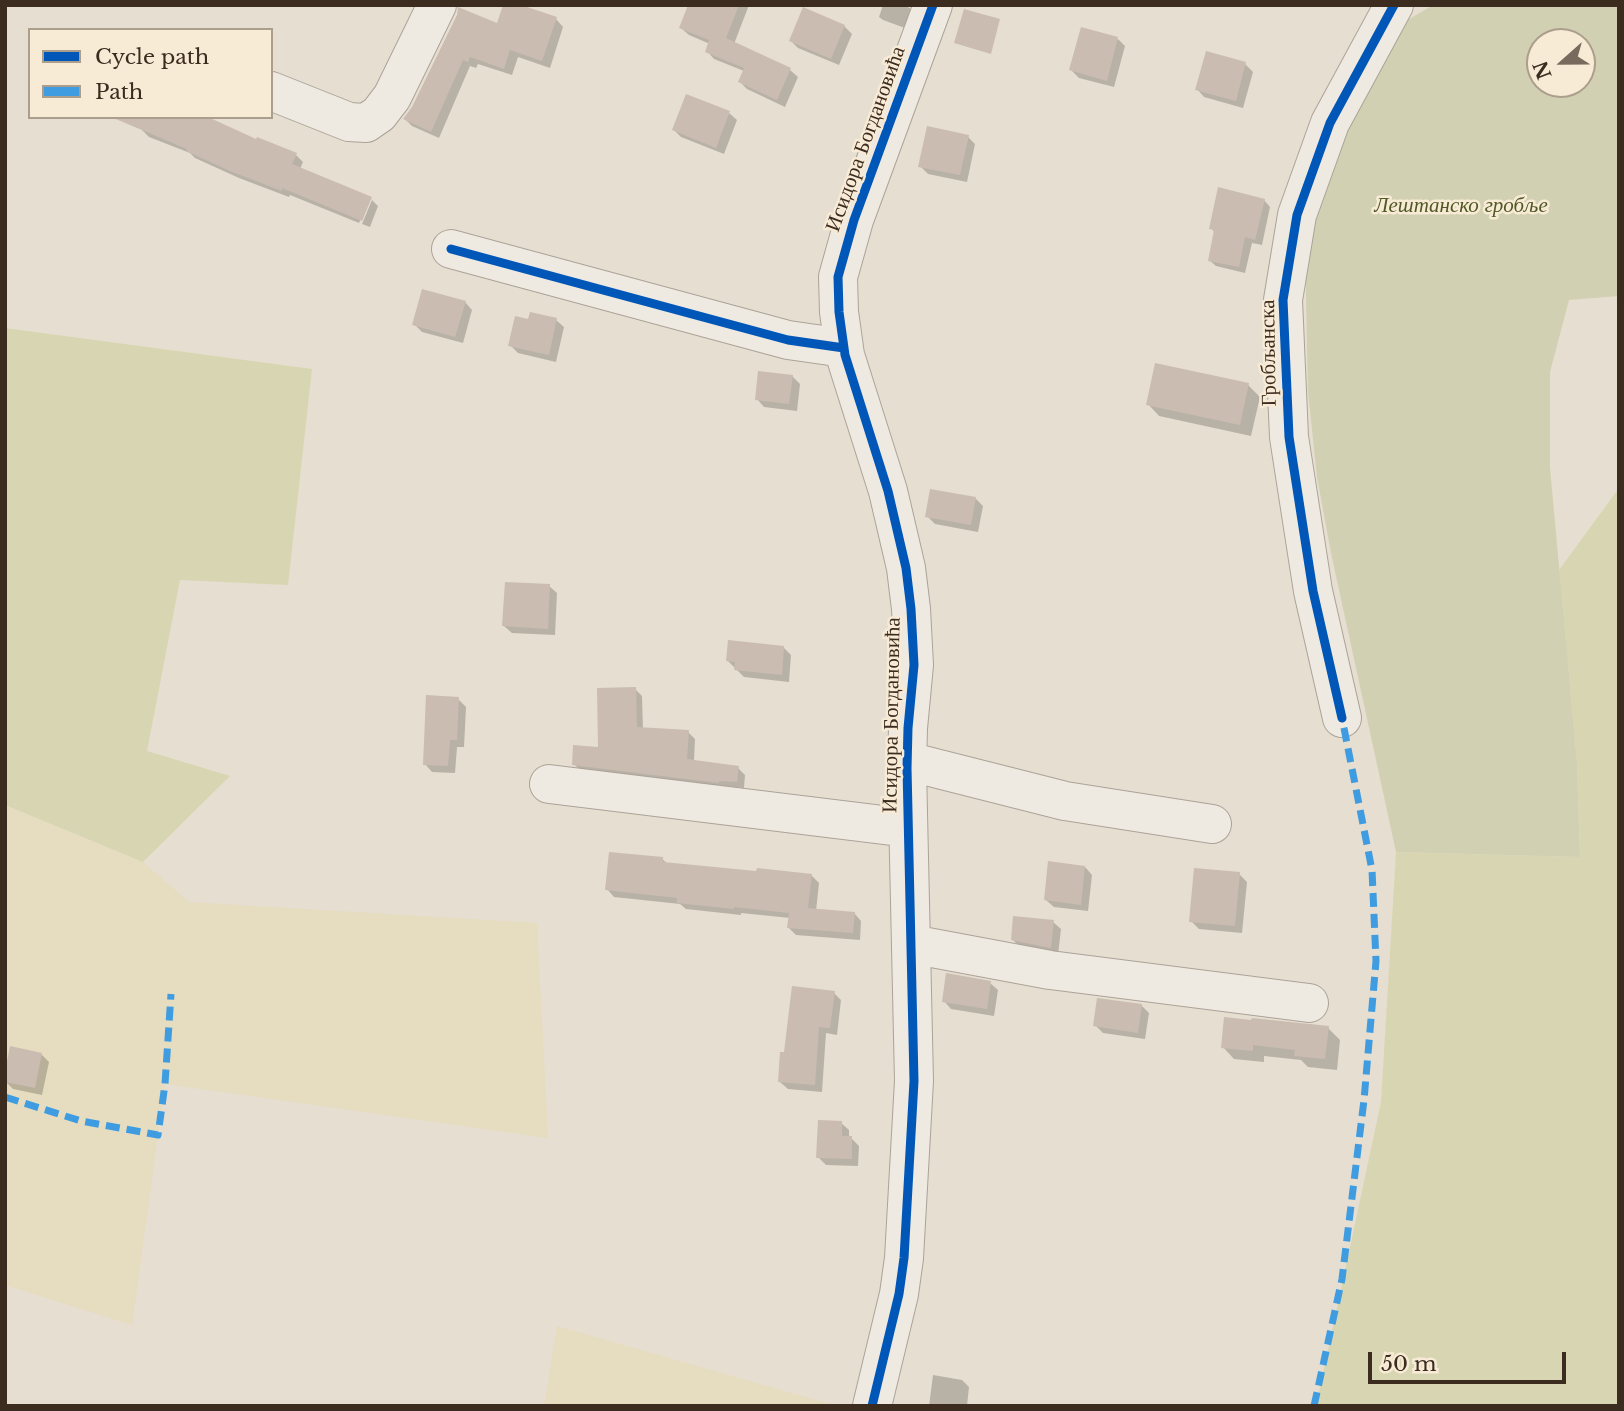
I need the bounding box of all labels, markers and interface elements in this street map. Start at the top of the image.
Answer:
legend [28,28,273,119]
north arrow [1526,28,1596,98]
street label: Исидора Богдановића [821,43,911,235]
text: Cycle path [95,44,209,70]
text: N [1529,58,1557,82]
text: Path [95,79,143,105]
park label: Лештанско гробље [1374,193,1548,219]
street label: Гробљанска [1255,299,1283,407]
street label: Исидора Богдановића [878,617,906,813]
scale bar [1372,1338,1570,1382]
text: 50 m [1381,1351,1436,1377]

